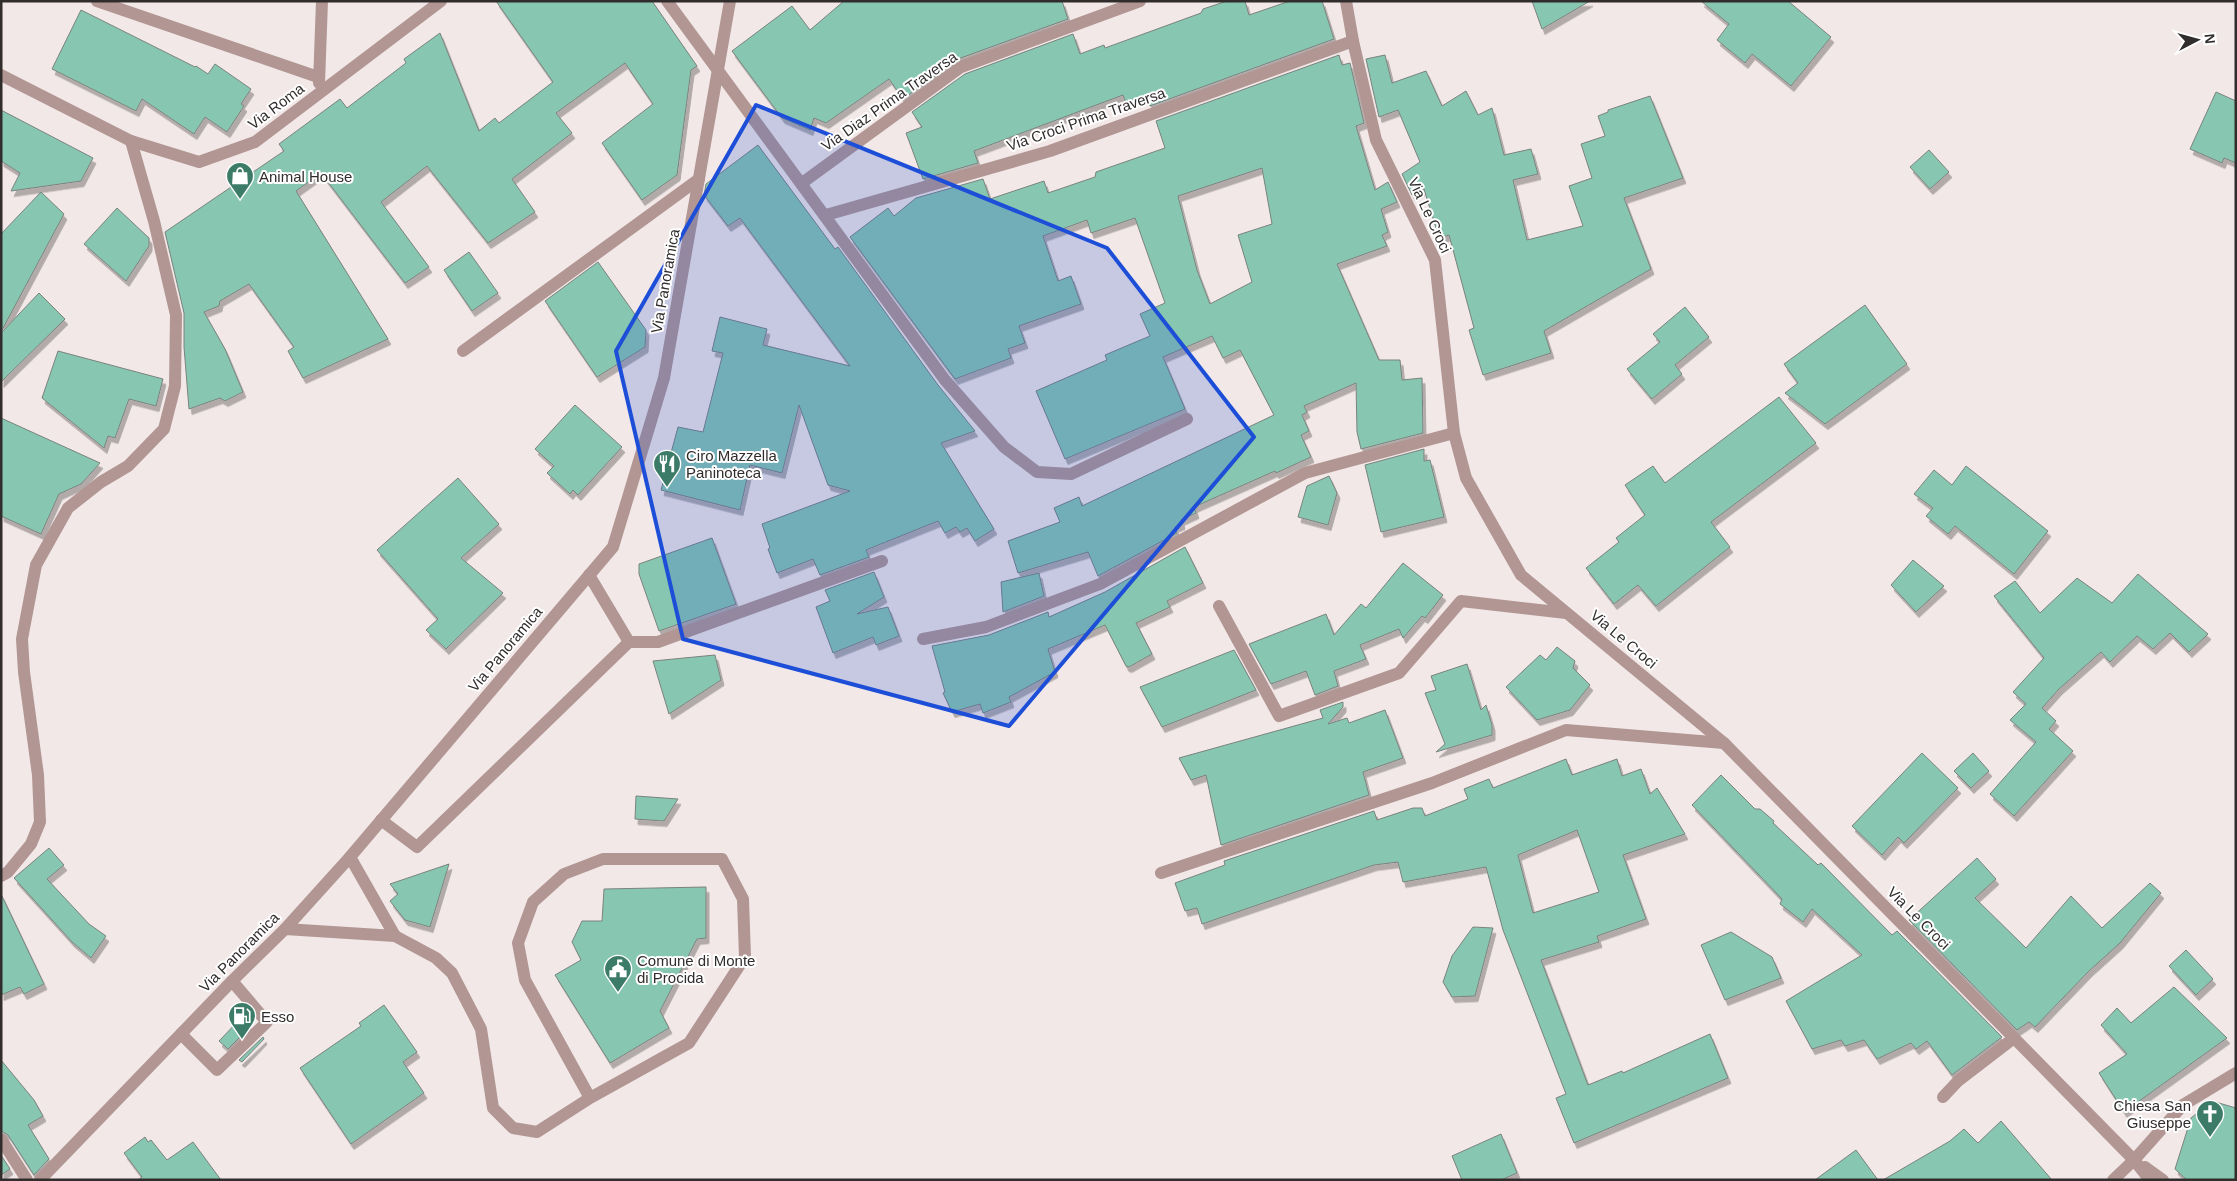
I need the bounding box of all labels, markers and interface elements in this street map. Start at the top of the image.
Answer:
north arrow [2172,15,2222,65]
text: N [2201,33,2218,45]
street label: Via Diaz Prima Traversa [818,47,961,154]
street label: Via Roma [245,79,308,133]
street label: Via Croci Prima Traversa [1005,84,1168,154]
shop icon: Animal House [225,161,255,200]
place label: Animal House [259,168,352,185]
street label: Via Le Croci [1405,175,1455,255]
street label: Via Panoramica [647,227,683,334]
place label: Ciro Mazzella Paninoteca [686,447,778,481]
restaurant icon: Ciro Mazzella Paninoteca [652,449,682,488]
street label: Via Panoramica [465,603,546,695]
street label: Via Le Croci [1587,606,1661,672]
street label: Via Le Croci [1884,883,1954,953]
street label: Via Panoramica [196,908,283,995]
place label: Comune di Monte di Procida [637,952,755,986]
public building icon: Comune di Monte di Procida [603,954,633,993]
fuel station icon: Esso [227,1001,257,1040]
place label: Esso [261,1008,294,1025]
place label: Chiesa San Giuseppe [2113,1097,2191,1131]
church icon: Chiesa San Giuseppe [2195,1099,2225,1138]

